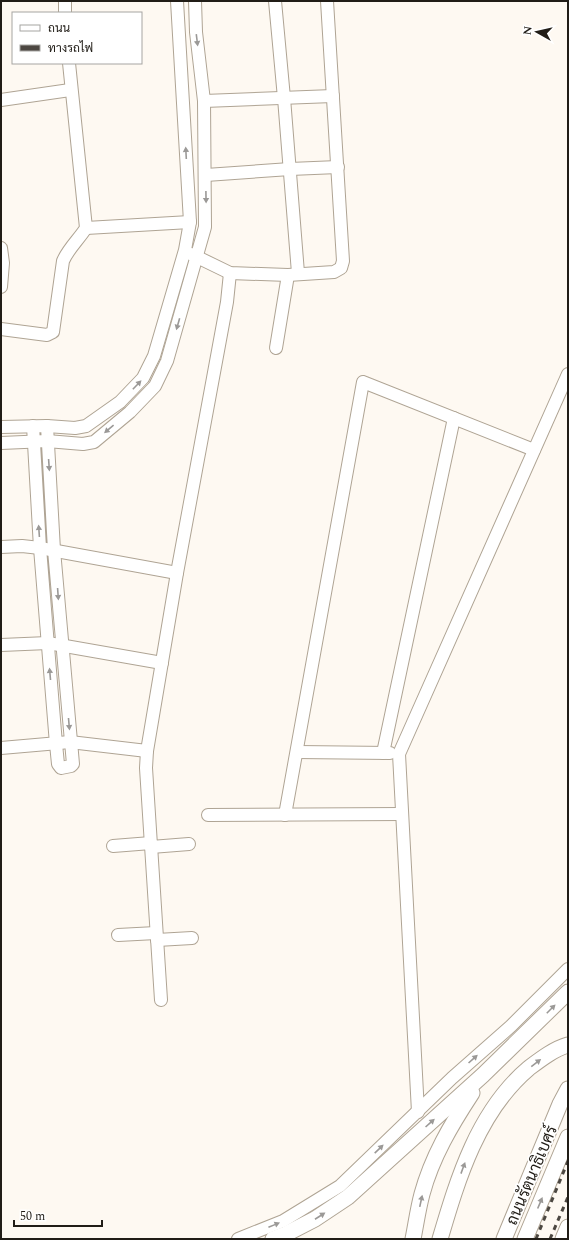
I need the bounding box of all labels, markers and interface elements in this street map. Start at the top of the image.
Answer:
legend [12,12,142,64]
north arrow [517,12,557,52]
text: ถนน [48,19,71,38]
text: N [519,25,537,36]
one-way arrow [193,34,200,46]
text: ทางรถไฟ [48,39,93,58]
one-way arrow [183,146,189,159]
one-way arrow [203,191,209,204]
one-way arrow [175,318,181,330]
one-way arrow [132,380,141,390]
one-way arrow [104,425,114,434]
one-way arrow [45,459,52,471]
one-way arrow [36,525,43,537]
one-way arrow [54,588,61,600]
one-way arrow [47,668,54,680]
one-way arrow [65,718,72,730]
one-way arrow [546,1004,556,1014]
one-way arrow [468,1055,478,1064]
one-way arrow [530,1058,541,1067]
one-way arrow [425,1119,435,1128]
street label: ถนนรัตนาธิเบศร์ [499,1121,564,1229]
one-way arrow [374,1144,384,1154]
one-way arrow [461,1162,467,1174]
one-way arrow [418,1195,424,1207]
one-way arrow [537,1197,543,1209]
scale bar [14,1202,102,1228]
text: 50 m [20,1207,45,1226]
one-way arrow [315,1212,325,1220]
one-way arrow [269,1221,281,1227]

